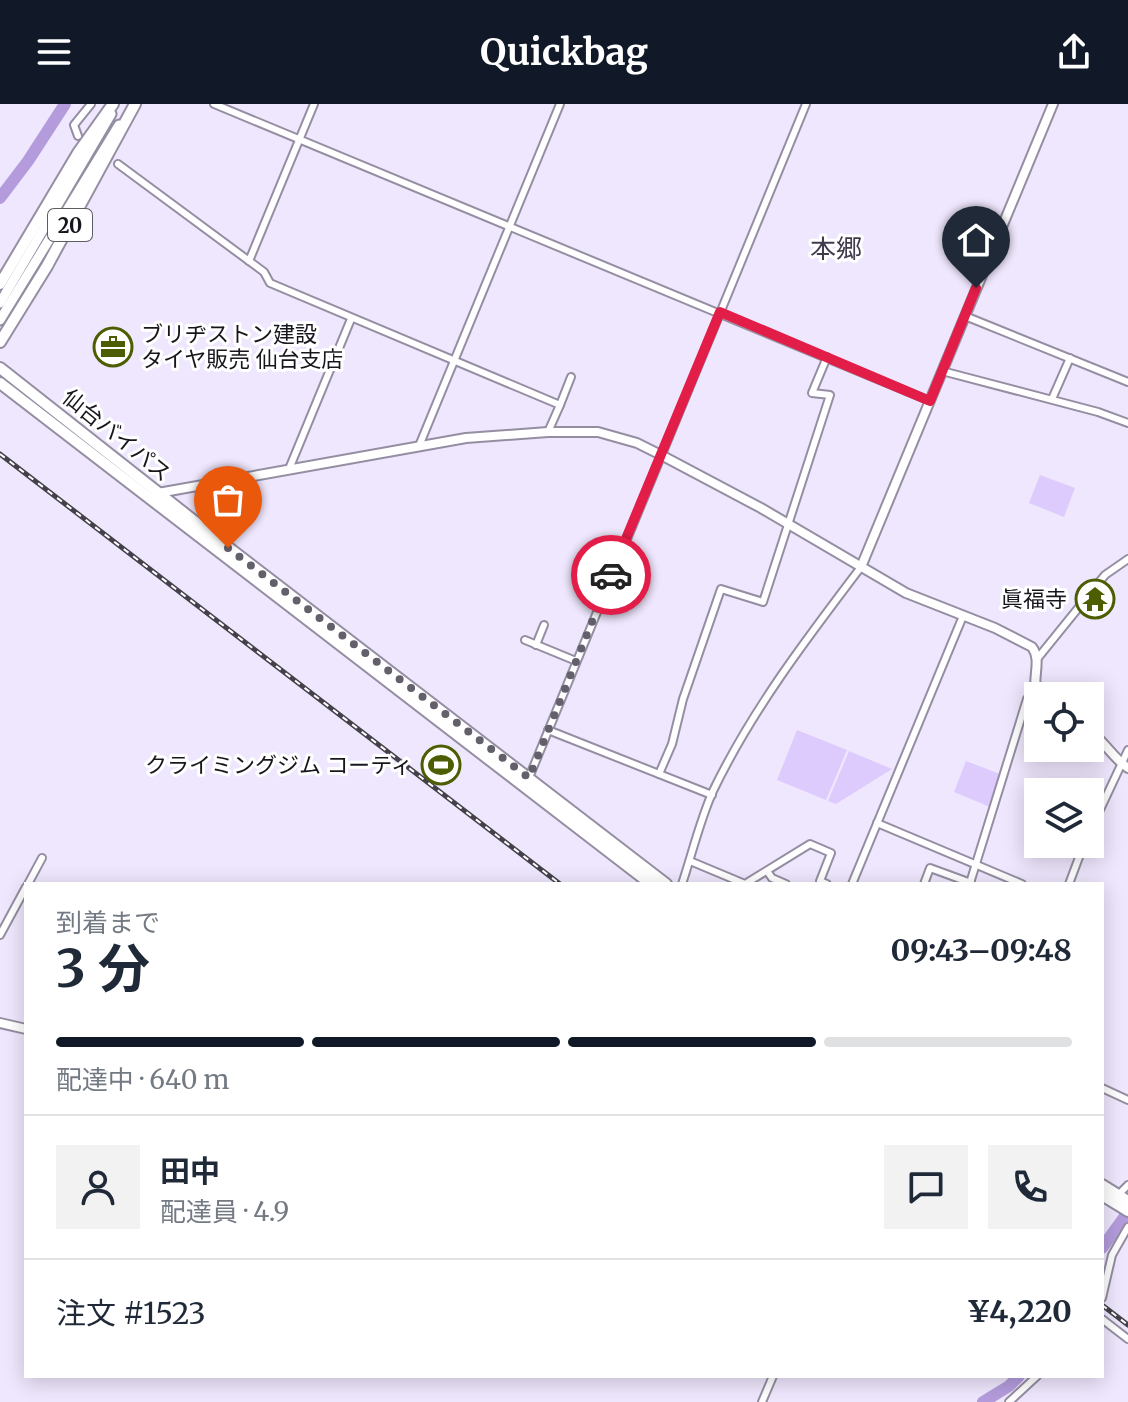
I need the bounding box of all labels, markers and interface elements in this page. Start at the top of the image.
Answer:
icon: menu [32,30,76,74]
text: Quickbag [480,30,648,75]
icon: share [1052,30,1096,74]
pin [942,206,1010,288]
road number: 20 [48,209,92,241]
icon: home [954,218,998,262]
district label: 本郷 [810,232,862,265]
place label: ブリヂストン建設 タイヤ販売 仙台支店 [141,320,344,373]
office icon: ブリヂストン建設 タイヤ販売 仙台支店 [92,326,134,368]
street label: 仙台バイパス [57,383,177,487]
pin [194,466,262,548]
icon: bag [206,478,250,522]
courier [571,535,651,615]
icon: car [589,553,633,597]
temple icon: 眞福寺 [1074,578,1116,620]
place label: 眞福寺 [1001,585,1067,613]
map controls [1024,682,1104,858]
button: locate [1024,682,1104,762]
sports icon: クライミングジム コーティ [420,744,462,786]
place label: クライミングジム コーティ [145,751,413,779]
button: layers [1024,778,1104,858]
text: 到着まで [56,906,160,939]
text: 09:43–09:48 [890,931,1072,969]
text: 3 分 [56,936,150,1001]
text: 配達中 · 640 m [56,1063,229,1096]
button: person [56,1145,140,1229]
button: chat [884,1145,968,1229]
button: phone [988,1145,1072,1229]
text: 田中 [160,1152,220,1190]
text: 配達員 · 4.9 [160,1195,289,1228]
text: ¥4,220 [967,1292,1072,1330]
text: 注文 #1523 [56,1294,206,1332]

